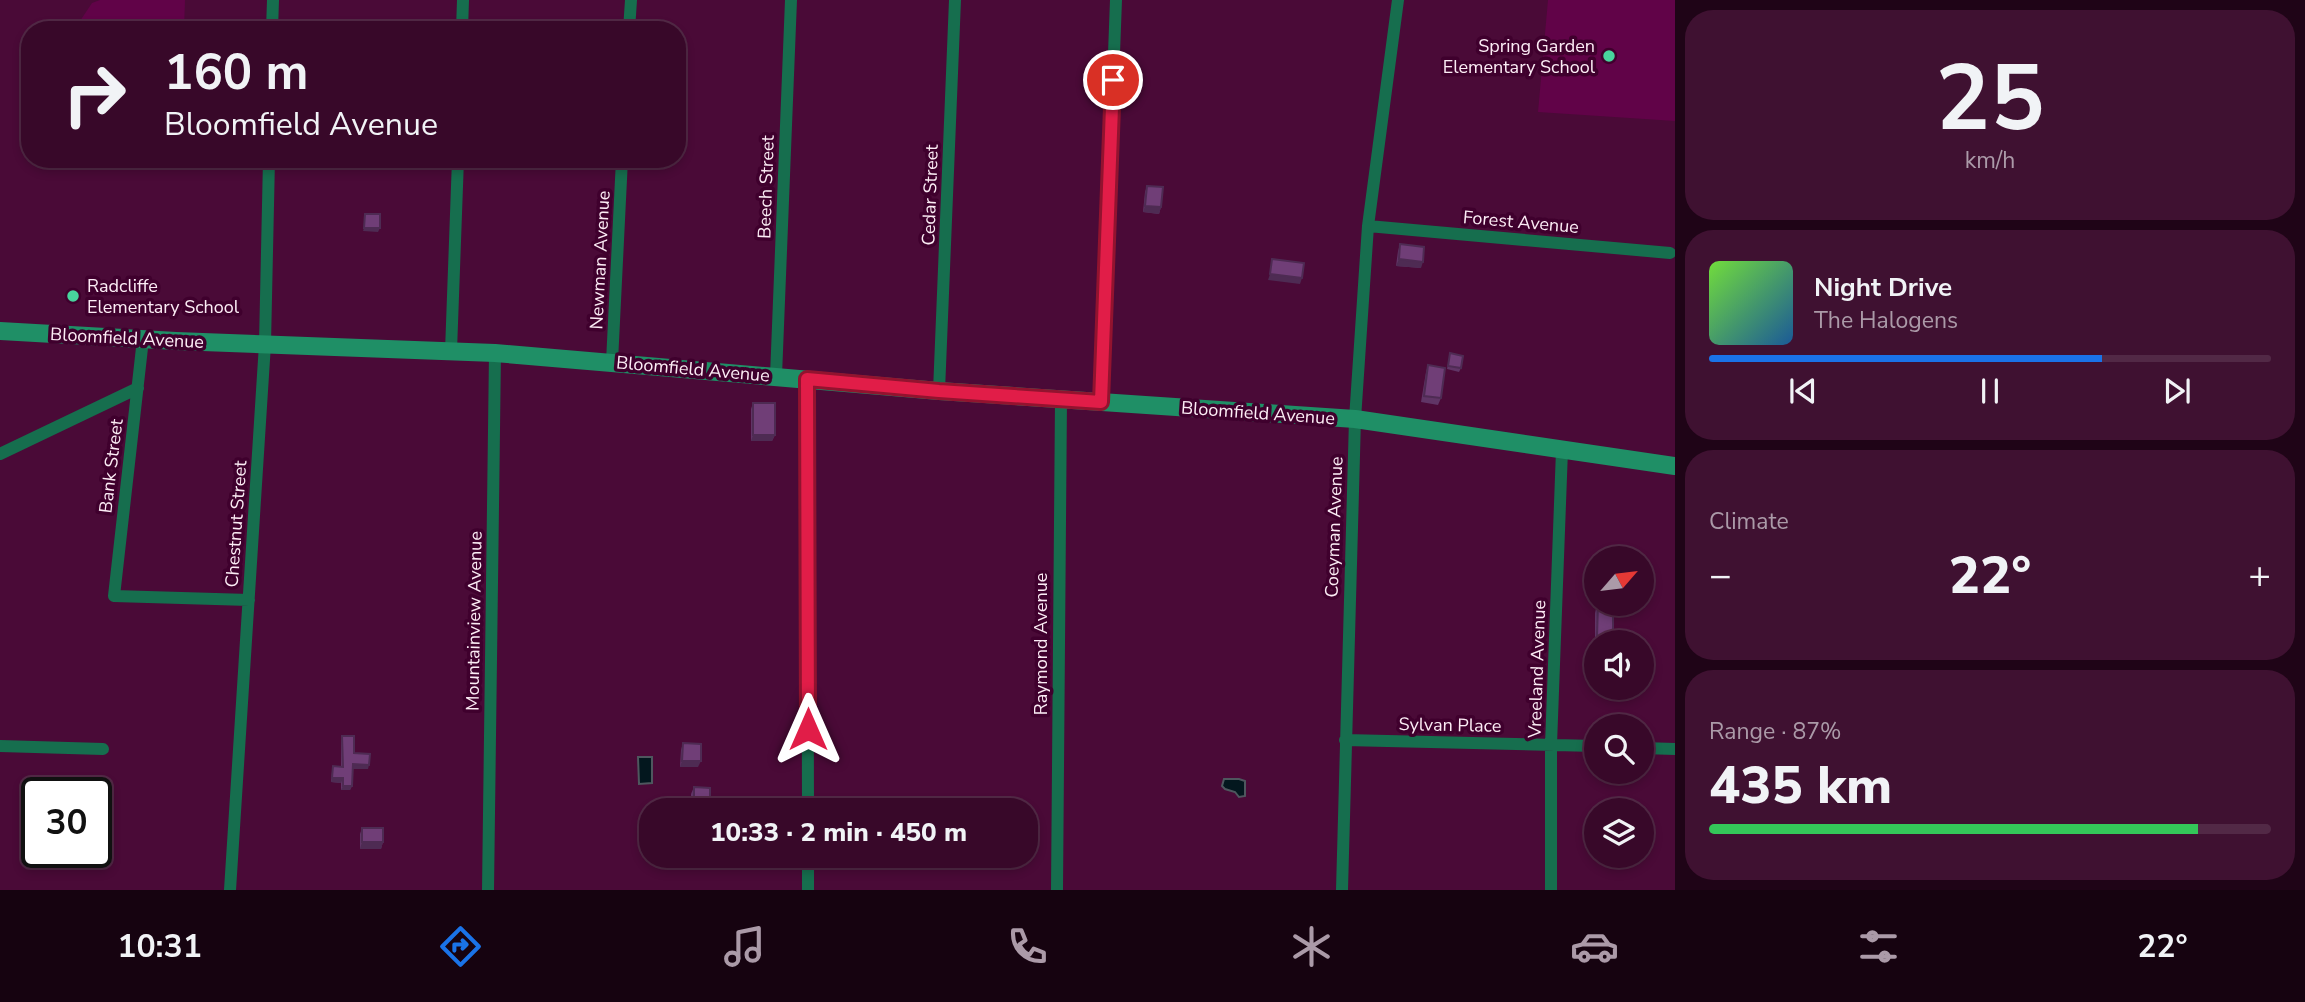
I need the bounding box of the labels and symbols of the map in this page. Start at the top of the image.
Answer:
place label: Spring Garden Elementary School [1443,34,1596,79]
marker: Spring Garden Elementary School [1601,48,1617,64]
pin [1083,50,1143,110]
street label: Beech Street [752,134,780,239]
street label: Cedar Street [916,143,944,246]
street label: Newman Avenue [584,190,616,330]
street label: Forest Avenue [1462,205,1580,239]
place label: Radcliffe Elementary School [87,274,240,319]
marker: Radcliffe Elementary School [65,288,81,304]
street label: Bloomfield Avenue [49,322,205,354]
street label: Bloomfield Avenue [615,350,771,388]
street label: Bloomfield Avenue [1180,396,1336,430]
street label: Bank Street [93,417,129,514]
street label: Coeyman Avenue [1320,456,1348,598]
street label: Chestnut Street [220,459,252,588]
street label: Mountainview Avenue [460,531,488,711]
north arrow [1584,546,1654,616]
street label: Raymond Avenue [1029,573,1053,715]
street label: Vreeland Avenue [1523,599,1551,740]
position arrow [771,692,845,766]
street label: Sylvan Place [1398,712,1502,738]
speed limit sign: 30 [21,777,112,868]

